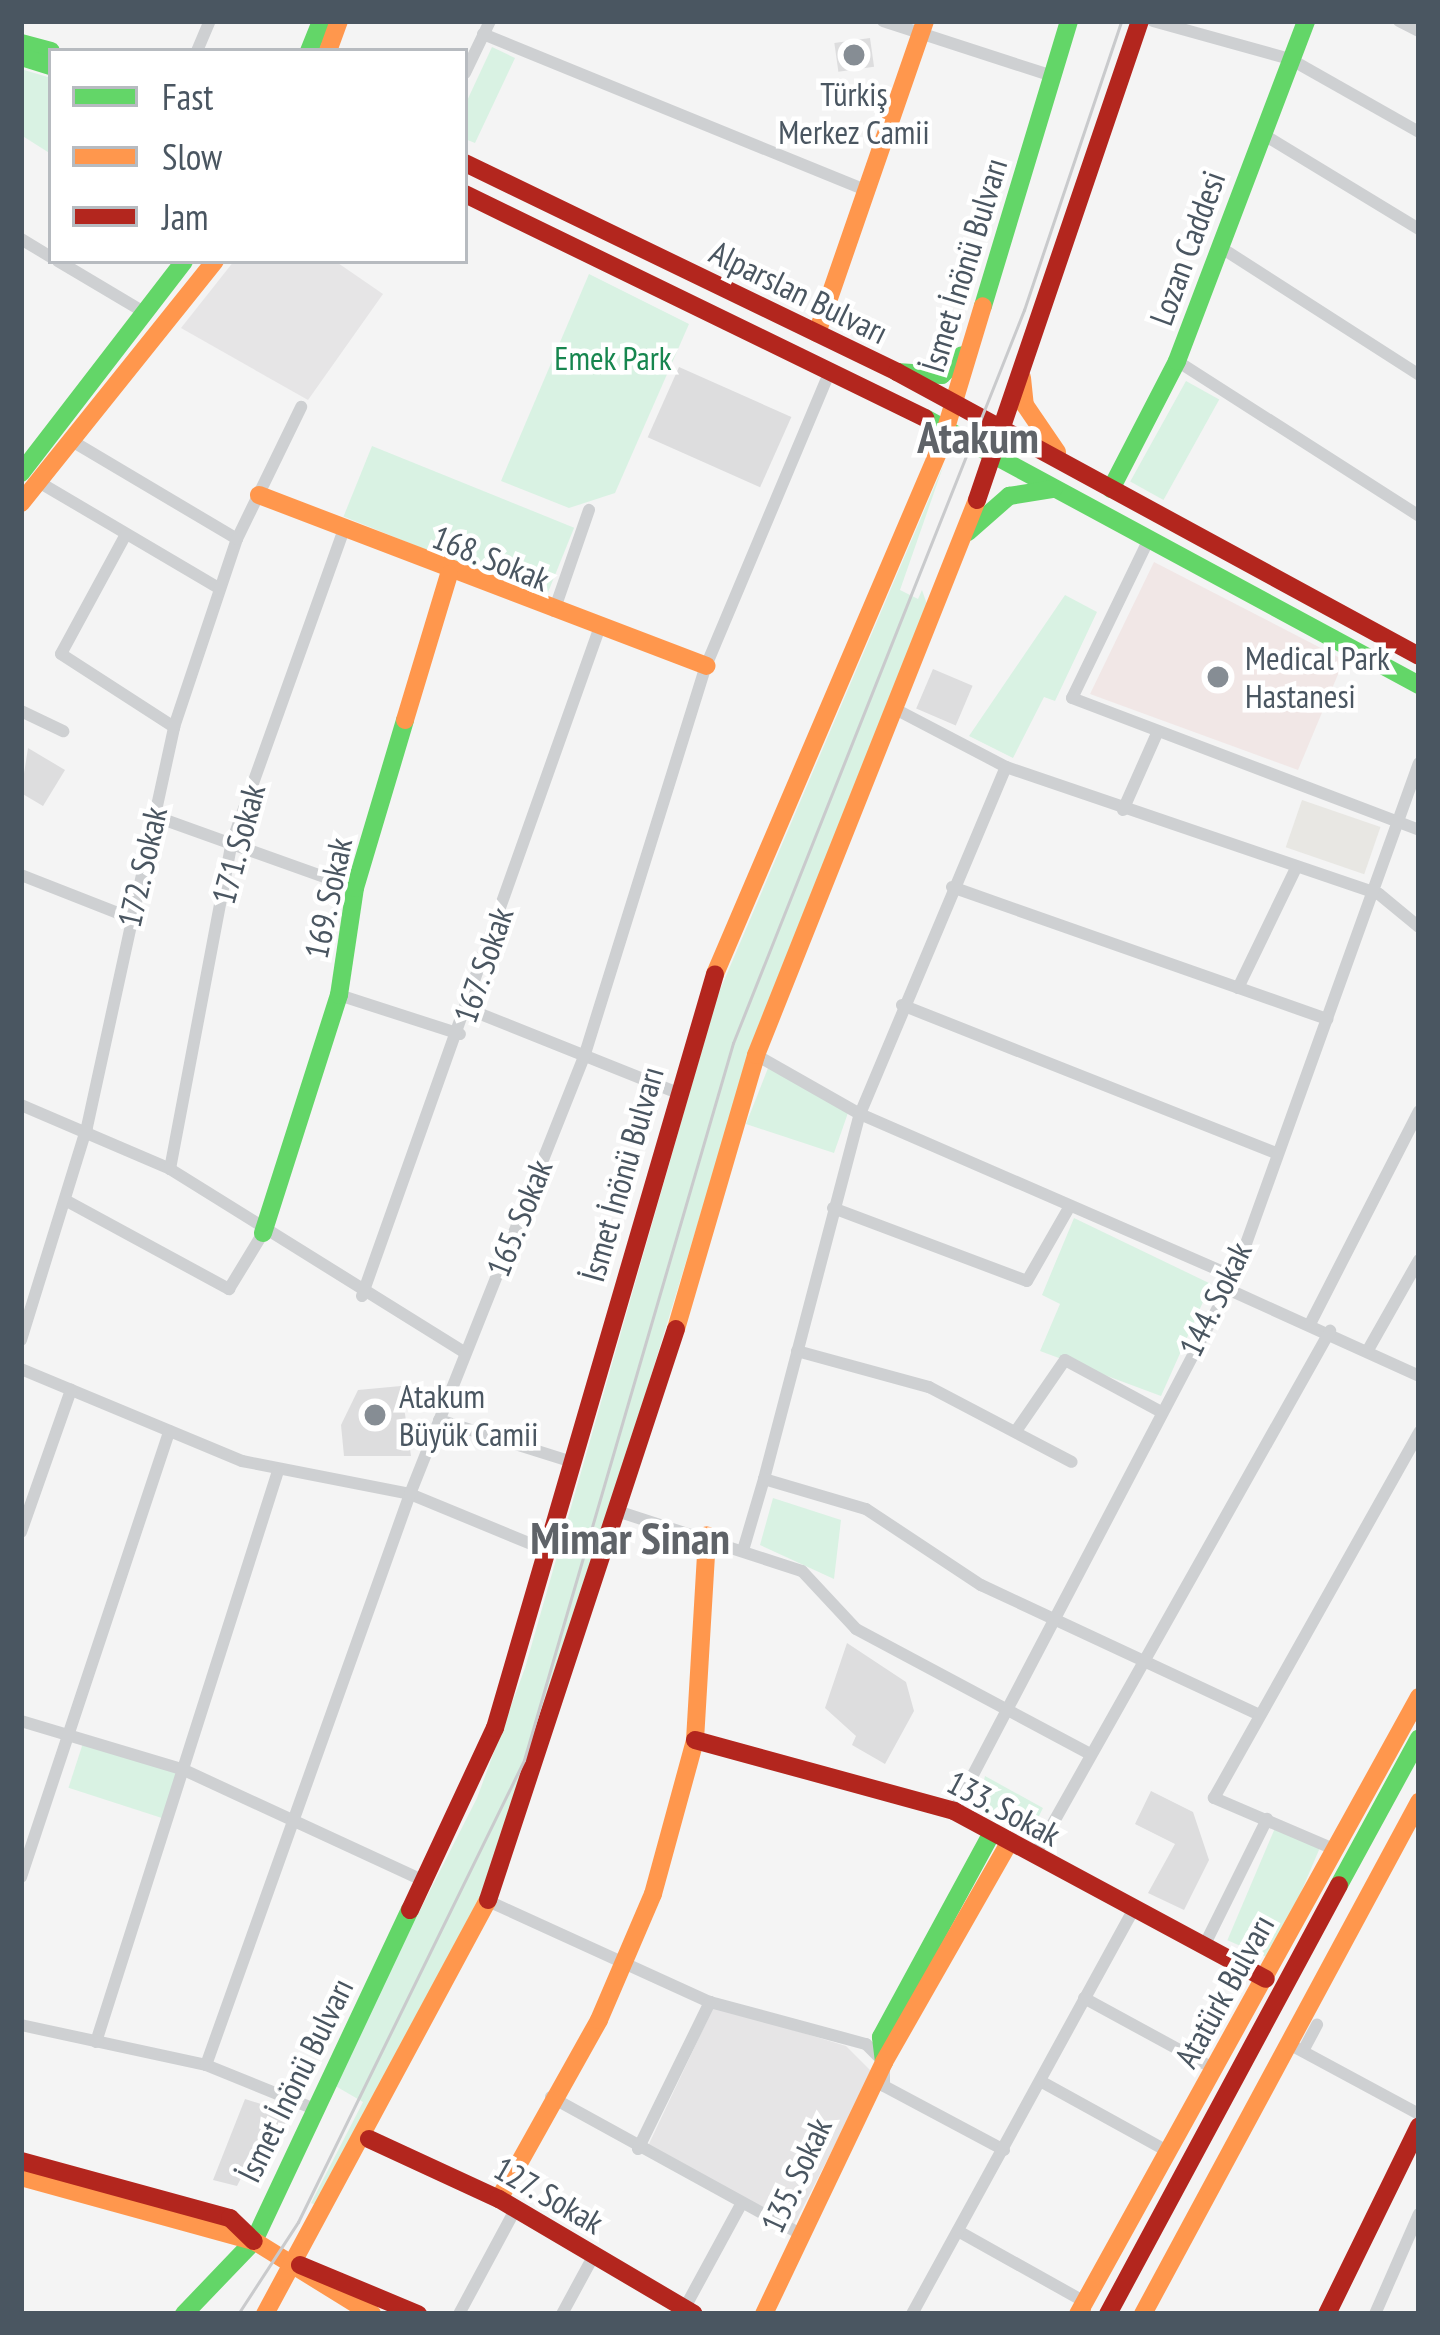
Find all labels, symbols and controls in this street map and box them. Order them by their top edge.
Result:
marker: Türkiş Merkez Camii [841,42,867,68]
legend [48,48,468,264]
text: Fast [162,73,213,120]
place label: Türkiş Merkez Camii [778,74,930,152]
text: Slow [162,133,222,180]
street label: İsmet İnönü Bulvarı [913,153,1015,377]
street label: Lozan Caddesi [1141,166,1233,330]
text: Jam [162,193,209,240]
street label: Alparslan Bulvarı [704,232,894,352]
park label: Emek Park [554,338,672,378]
district label: Atakum [917,410,1039,464]
street label: 168. Sokak [426,516,556,600]
place label: Medical Park Hastanesi [1245,638,1390,716]
marker: Medical Park Hastanesi [1202,661,1234,693]
street label: 171. Sokak [203,779,273,909]
street label: 172. Sokak [109,802,175,932]
street label: 169. Sokak [296,833,360,963]
street label: 167. Sokak [444,901,522,1029]
street label: İsmet İnönü Bulvarı [572,1062,672,1286]
street label: 165. Sokak [477,1153,561,1283]
street label: 144. Sokak [1170,1234,1260,1364]
place label: Atakum Büyük Camii [399,1376,539,1454]
marker: Atakum Büyük Camii [362,1402,388,1428]
district label: Mimar Sinan [530,1511,730,1565]
street label: 133. Sokak [940,1761,1068,1855]
street label: Atatürk Bulvarı [1166,1907,1282,2075]
street label: İsmet İnönü Bulvarı [229,1972,361,2188]
street label: 135. Sokak [752,2110,840,2240]
street label: 127. Sokak [486,2147,612,2243]

